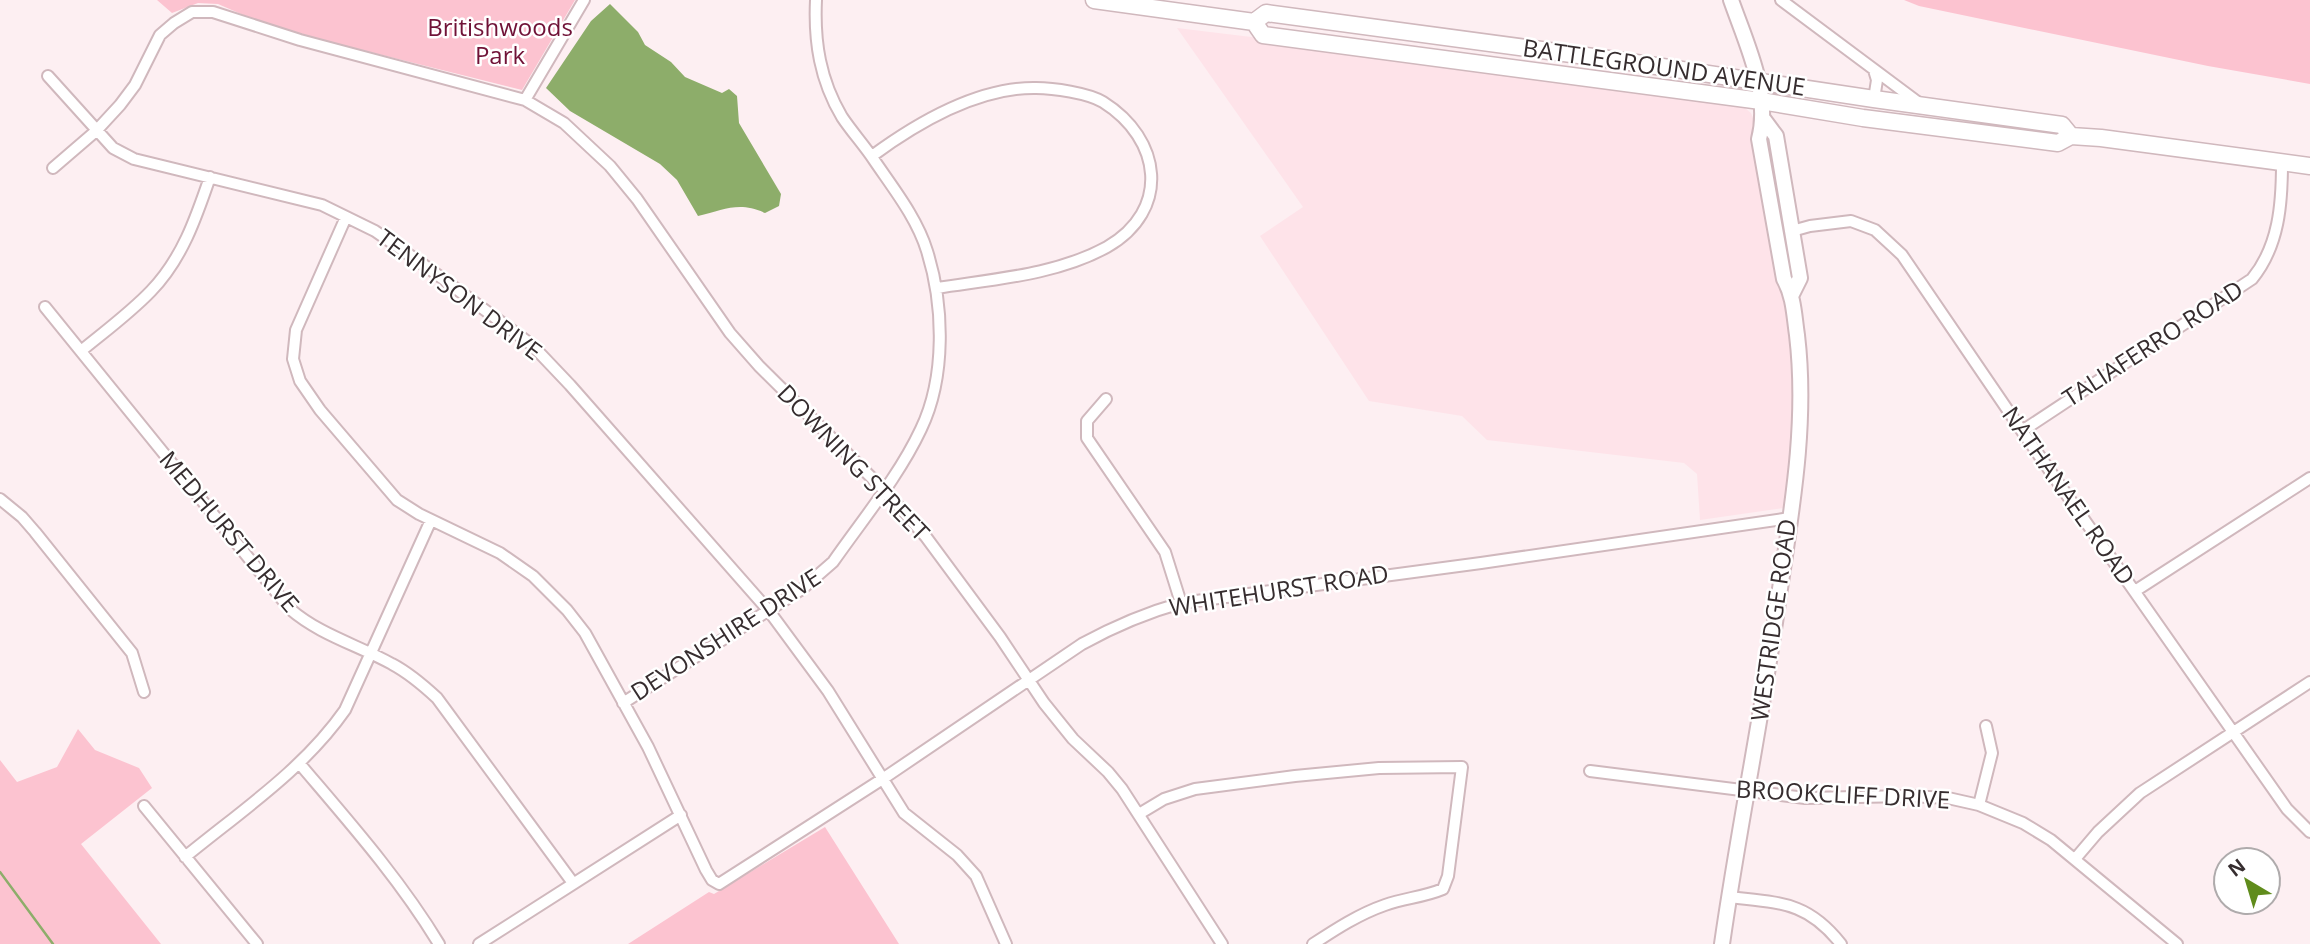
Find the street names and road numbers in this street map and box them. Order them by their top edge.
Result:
street label: BATTLEGROUND AVENUE [1521,30,1808,103]
street label: TENNYSON DRIVE [371,221,549,367]
street label: TALIAFERRO ROAD [2056,272,2249,414]
street label: DOWNING STREET [771,376,937,547]
street label: NATHANAEL ROAD [1995,399,2143,591]
street label: MEDHURST DRIVE [153,443,308,619]
street label: WESTRIDGE ROAD [1742,517,1803,723]
street label: WHITEHURST ROAD [1167,556,1391,623]
street label: DEVONSHIRE DRIVE [624,560,827,708]
street label: BROOKCLIFF DRIVE [1735,771,1951,816]

